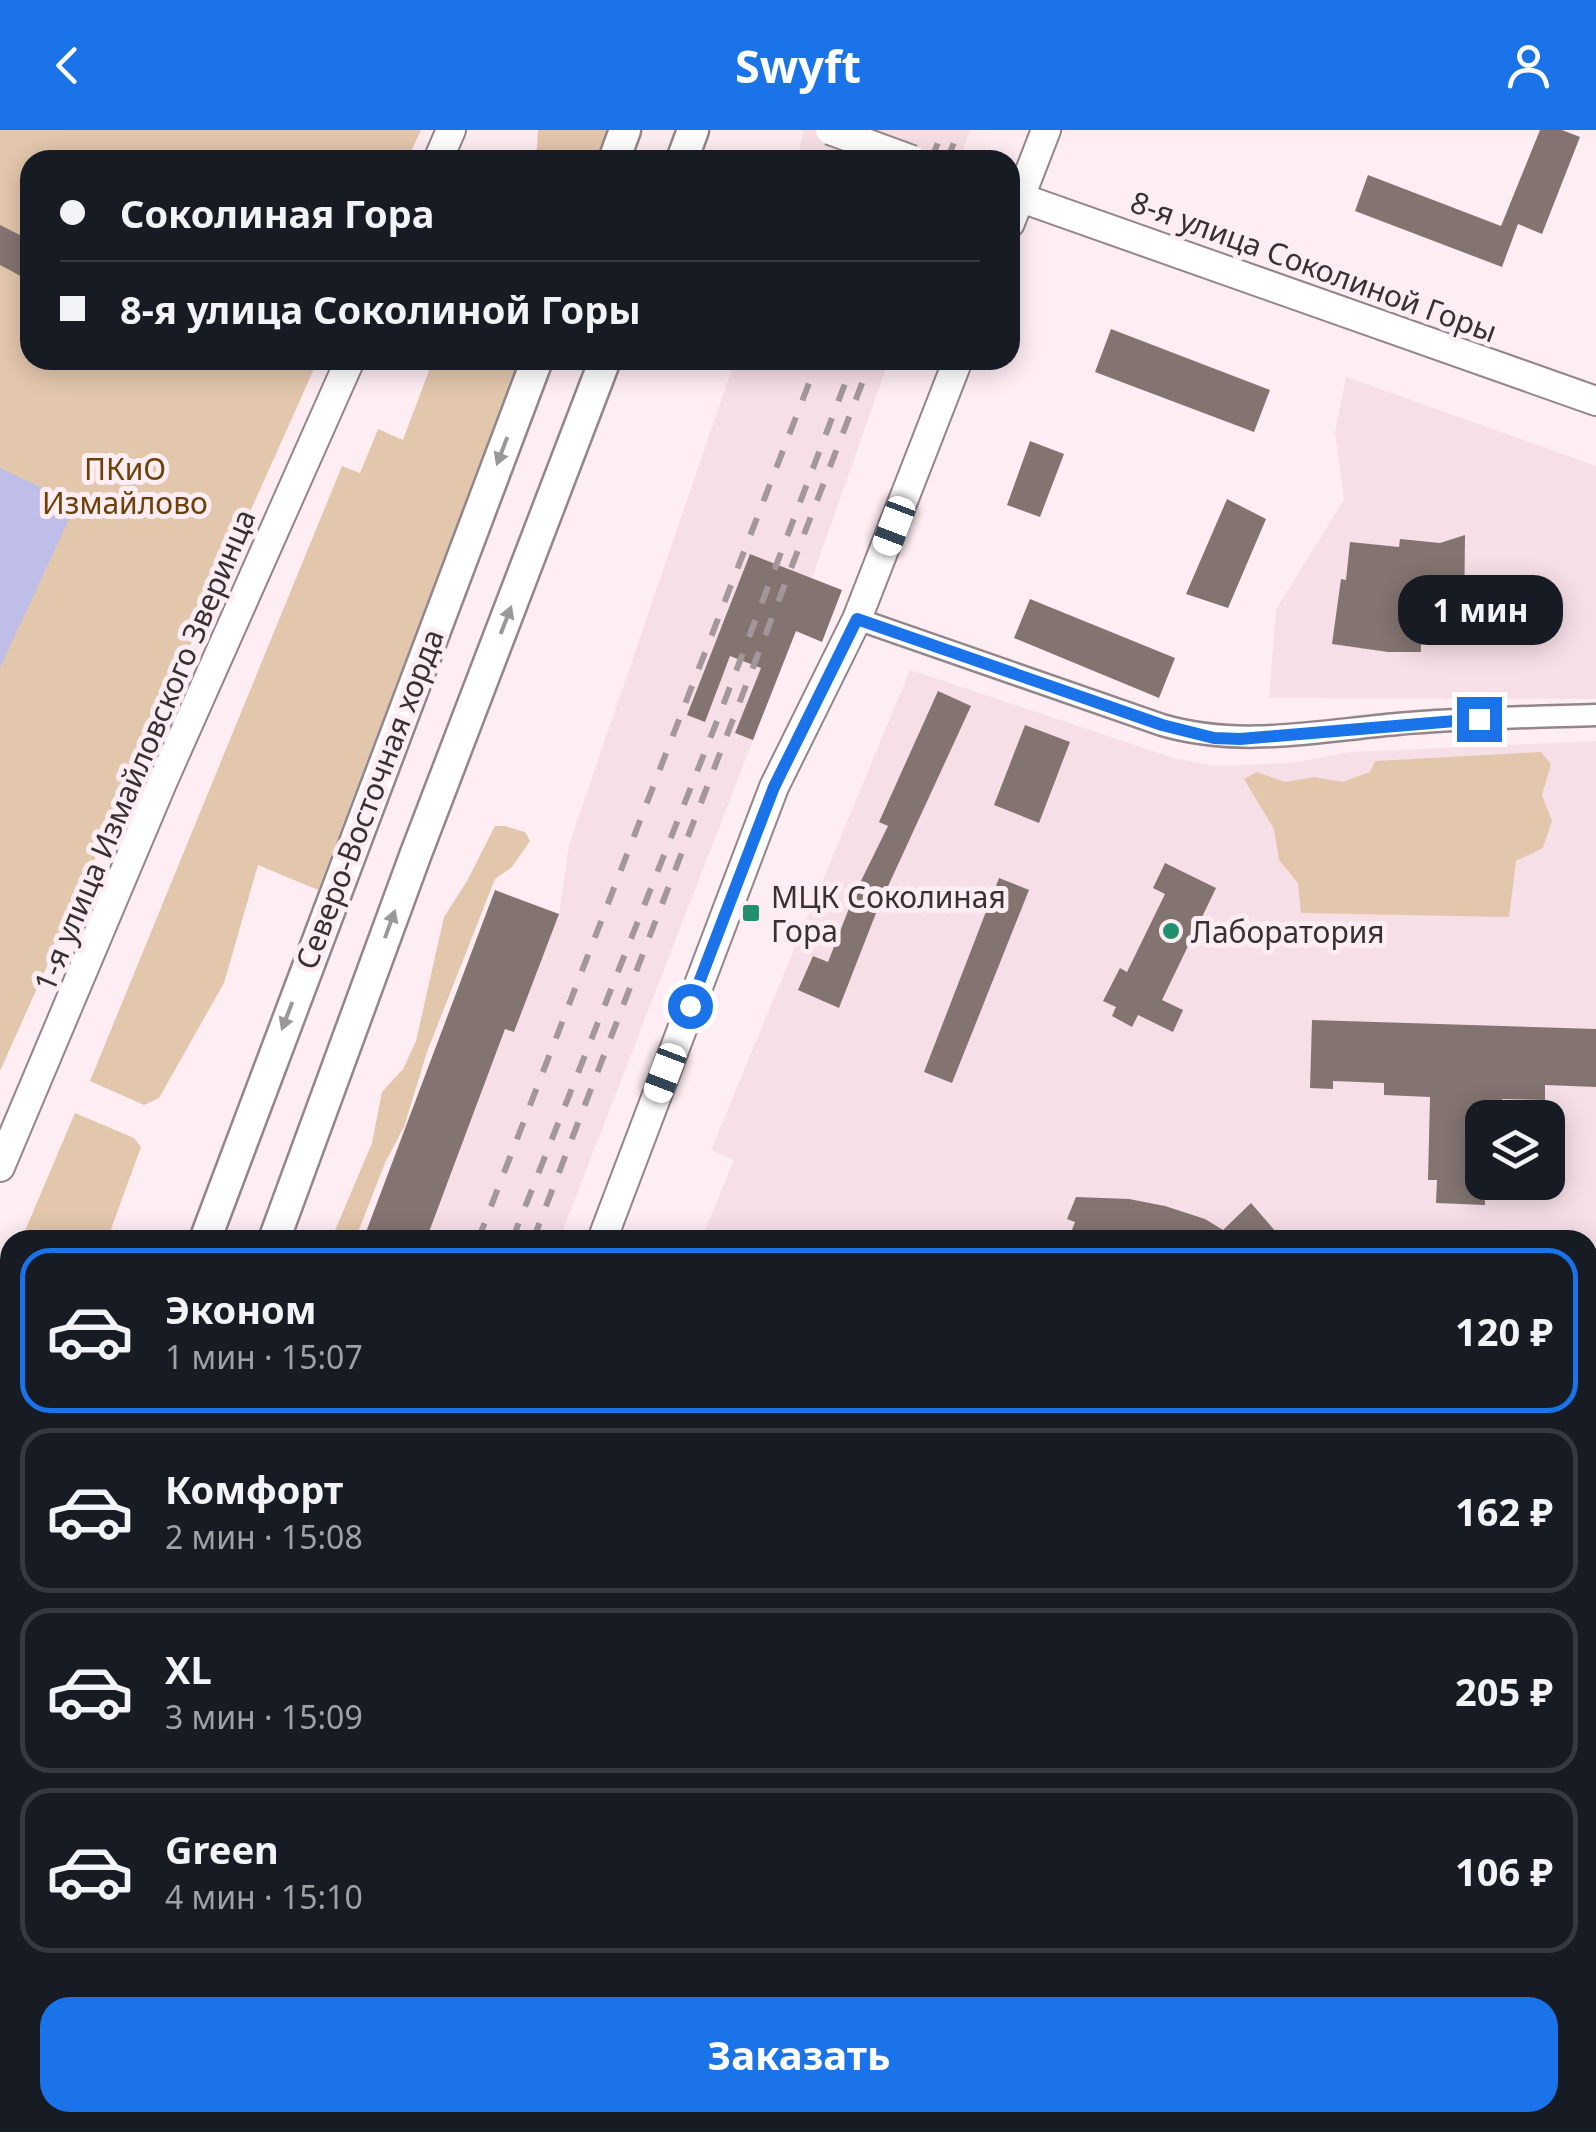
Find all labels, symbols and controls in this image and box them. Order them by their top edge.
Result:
text: Swyft [735,35,861,96]
icon: back [40,38,95,93]
icon: person [1501,38,1556,93]
street label: 8-я улица Соколиной Горы [1125,181,1503,351]
text: Соколиная Гора [120,187,434,239]
text: 8-я улица Соколиной Горы [120,283,641,335]
one-way arrow [494,436,510,466]
park label: ПКиО Измайлово [42,448,208,523]
car [869,493,919,559]
street label: 1-я улица Измайловского Зверинца [23,503,265,997]
callout: 1 мин [1396,574,1562,644]
text: 1 мин [1433,588,1528,631]
one-way arrow [498,605,514,635]
street label: Северо-Восточная хорда [285,623,453,975]
route end [1457,697,1502,742]
place label: МЦК Соколиная Гора [771,876,1006,951]
marker: МЦК Соколиная Гора [740,902,762,924]
one-way arrow [383,909,398,939]
place label: Лаборатория [1191,911,1385,952]
marker: Лаборатория [1160,920,1182,942]
route start [668,984,713,1029]
one-way arrow [279,1002,294,1032]
car [640,1040,690,1106]
map controls [1465,1100,1565,1200]
button: layers [1465,1100,1565,1200]
text: Эконом [165,1283,317,1335]
icon: car [45,1286,135,1376]
text: 120 ₽ [1455,1305,1553,1357]
text: 1 мин · 15:07 [165,1335,363,1378]
text: Комфорт [165,1463,343,1515]
icon: car [45,1466,135,1556]
text: 162 ₽ [1455,1485,1553,1537]
text: 2 мин · 15:08 [165,1515,363,1558]
text: XL [165,1643,212,1695]
icon: car [45,1646,135,1736]
text: 205 ₽ [1455,1665,1553,1717]
text: 3 мин · 15:09 [165,1695,363,1738]
text: Green [165,1823,279,1875]
icon: car [45,1826,135,1916]
text: 106 ₽ [1455,1845,1553,1897]
text: 4 мин · 15:10 [165,1875,363,1918]
button: Заказать [40,1997,1558,2112]

